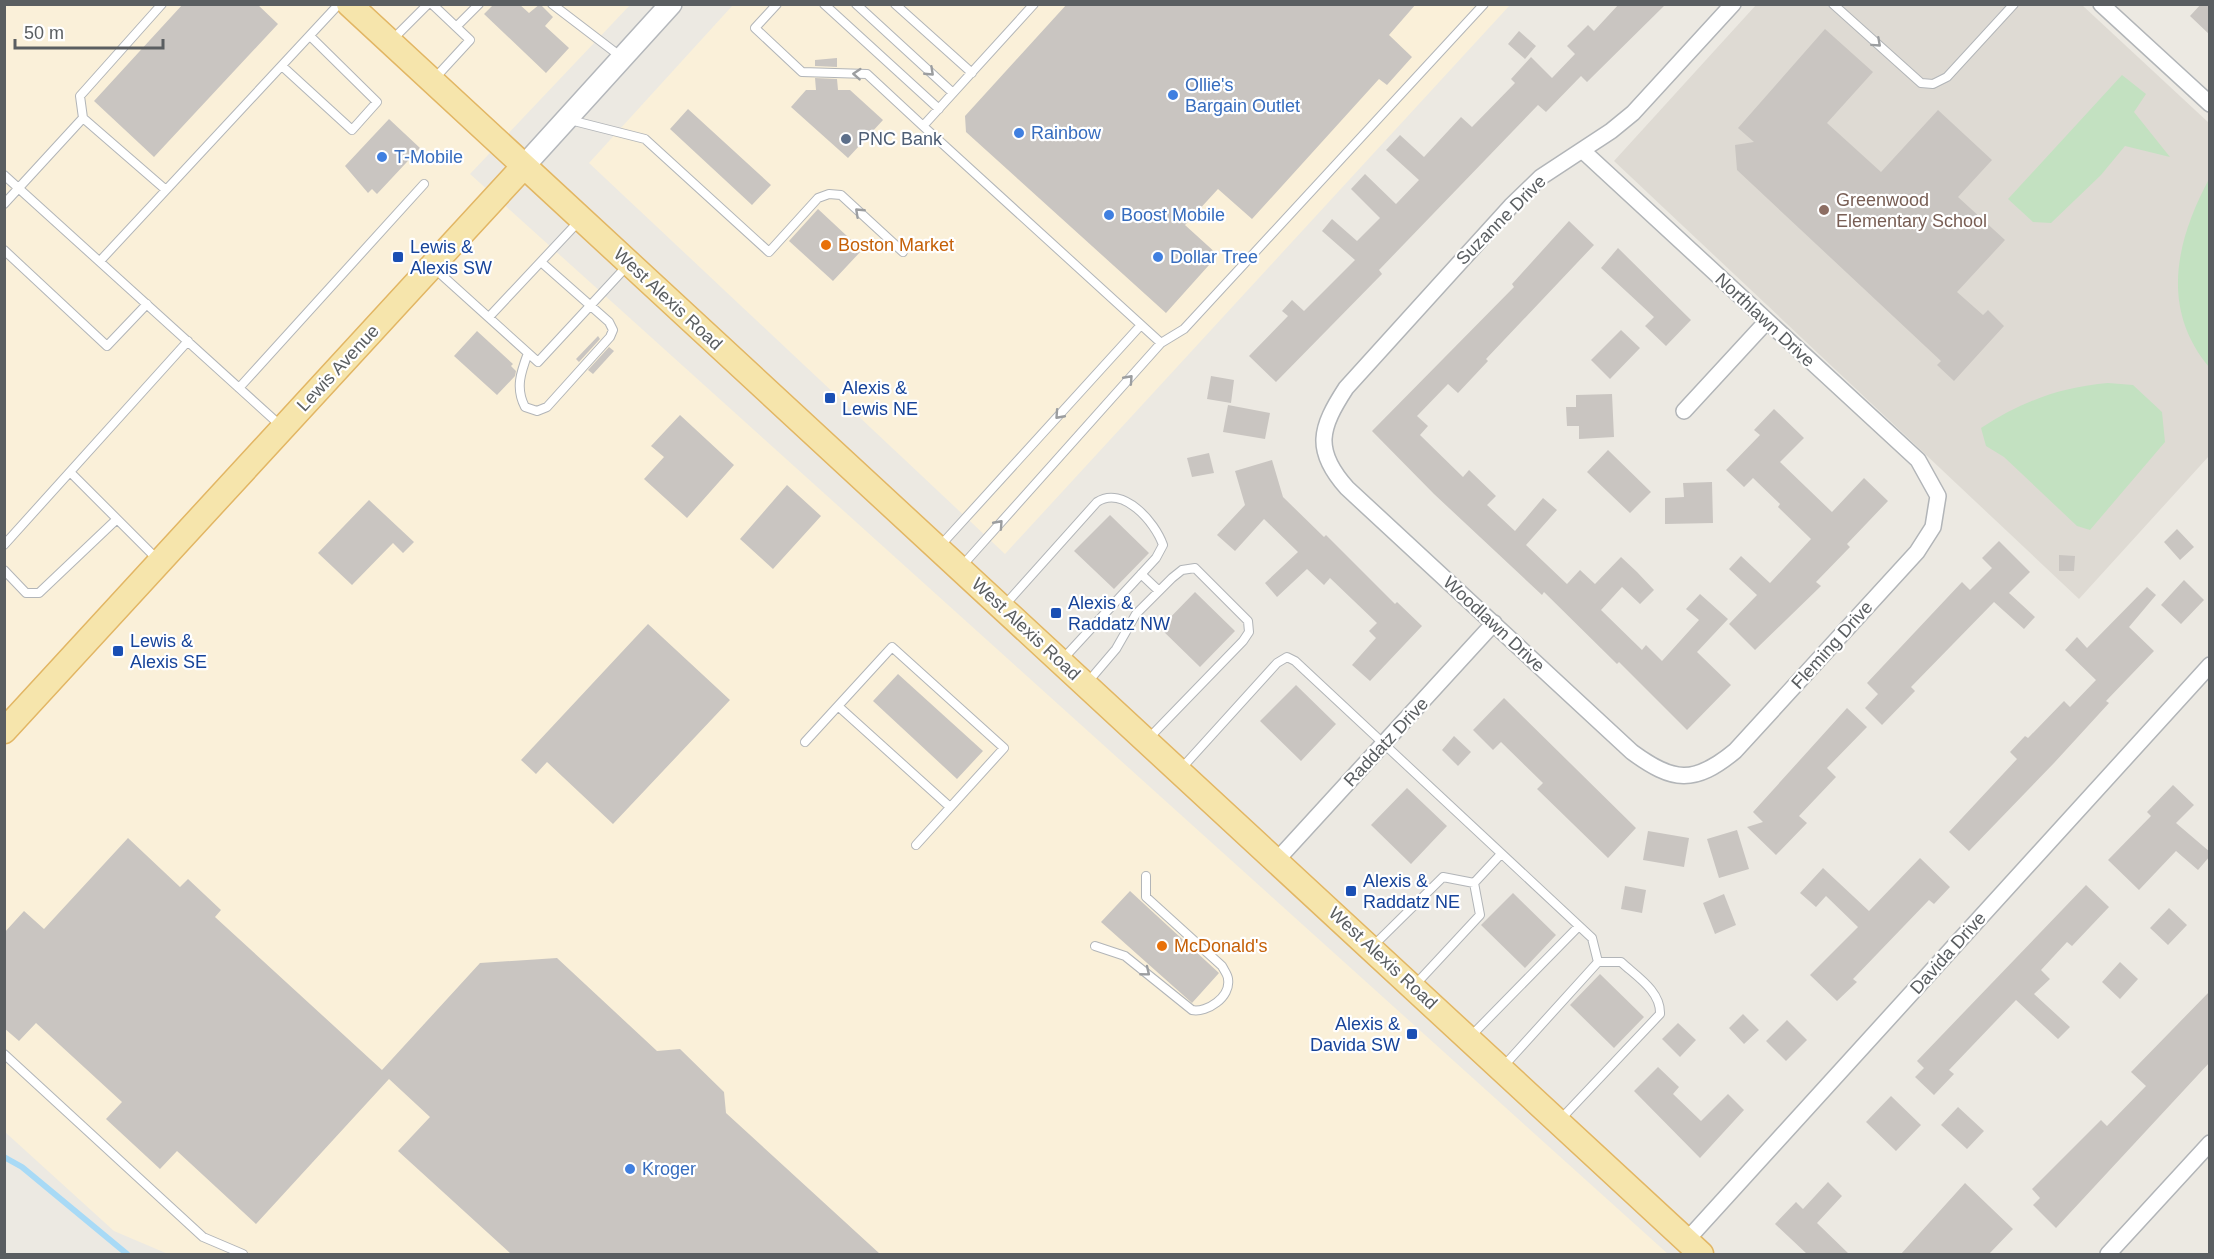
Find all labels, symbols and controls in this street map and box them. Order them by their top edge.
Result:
scale bar [15,12,164,50]
text: 50 m [24,23,64,43]
one-way arrow [1870,36,1881,47]
one-way arrow [923,65,934,76]
one-way arrow [852,68,861,81]
place label: Ollie's Bargain Outlet [1185,75,1300,116]
marker: Ollie's Bargain Outlet [1166,88,1180,102]
place label: Rainbow [1031,123,1102,143]
marker: Rainbow [1012,126,1026,140]
place label: PNC Bank [858,129,943,149]
marker: PNC Bank [839,132,853,146]
place label: T-Mobile [394,147,463,167]
marker: T-Mobile [375,150,389,164]
street label: Suzanne Drive [1452,171,1550,269]
place label: Greenwood Elementary School [1836,190,1987,231]
marker: Greenwood Elementary School [1817,203,1831,217]
place label: Boost Mobile [1121,205,1225,225]
one-way arrow [856,208,866,219]
marker: Boost Mobile [1102,208,1116,222]
place label: Boston Market [838,235,954,255]
place label: Lewis & Alexis SW [410,237,492,278]
marker: Boston Market [819,238,833,252]
street label: West Alexis Road [610,244,726,354]
place label: Dollar Tree [1170,247,1258,267]
marker: Lewis & Alexis SW [391,250,405,264]
marker: Dollar Tree [1151,250,1165,264]
street label: Northlawn Drive [1711,269,1819,371]
street label: Lewis Avenue [293,321,383,415]
one-way arrow [1122,375,1133,386]
place label: Alexis & Lewis NE [842,378,918,419]
marker: Alexis & Lewis NE [823,391,837,405]
one-way arrow [1055,408,1066,418]
one-way arrow [992,521,1003,531]
street label: Woodlawn Drive [1439,572,1549,676]
street label: West Alexis Road [968,574,1084,684]
place label: Alexis & Raddatz NW [1068,593,1170,634]
street label: Fleming Drive [1787,597,1877,693]
marker: Alexis & Raddatz NW [1049,606,1063,620]
place label: Lewis & Alexis SE [130,631,207,672]
marker: Lewis & Alexis SE [111,644,125,658]
street label: Raddatz Drive [1340,693,1432,791]
place label: Alexis & Raddatz NE [1363,871,1460,912]
marker: Alexis & Raddatz NE [1344,884,1358,898]
street label: West Alexis Road [1325,903,1441,1013]
street label: Davida Drive [1906,908,1990,998]
place label: McDonald's [1174,936,1267,956]
marker: McDonald's [1155,939,1169,953]
one-way arrow [1139,965,1150,976]
place label: Alexis & Davida SW [1310,1014,1400,1055]
marker: Alexis & Davida SW [1405,1027,1419,1041]
place label: Kroger [642,1159,696,1179]
marker: Kroger [623,1162,637,1176]

